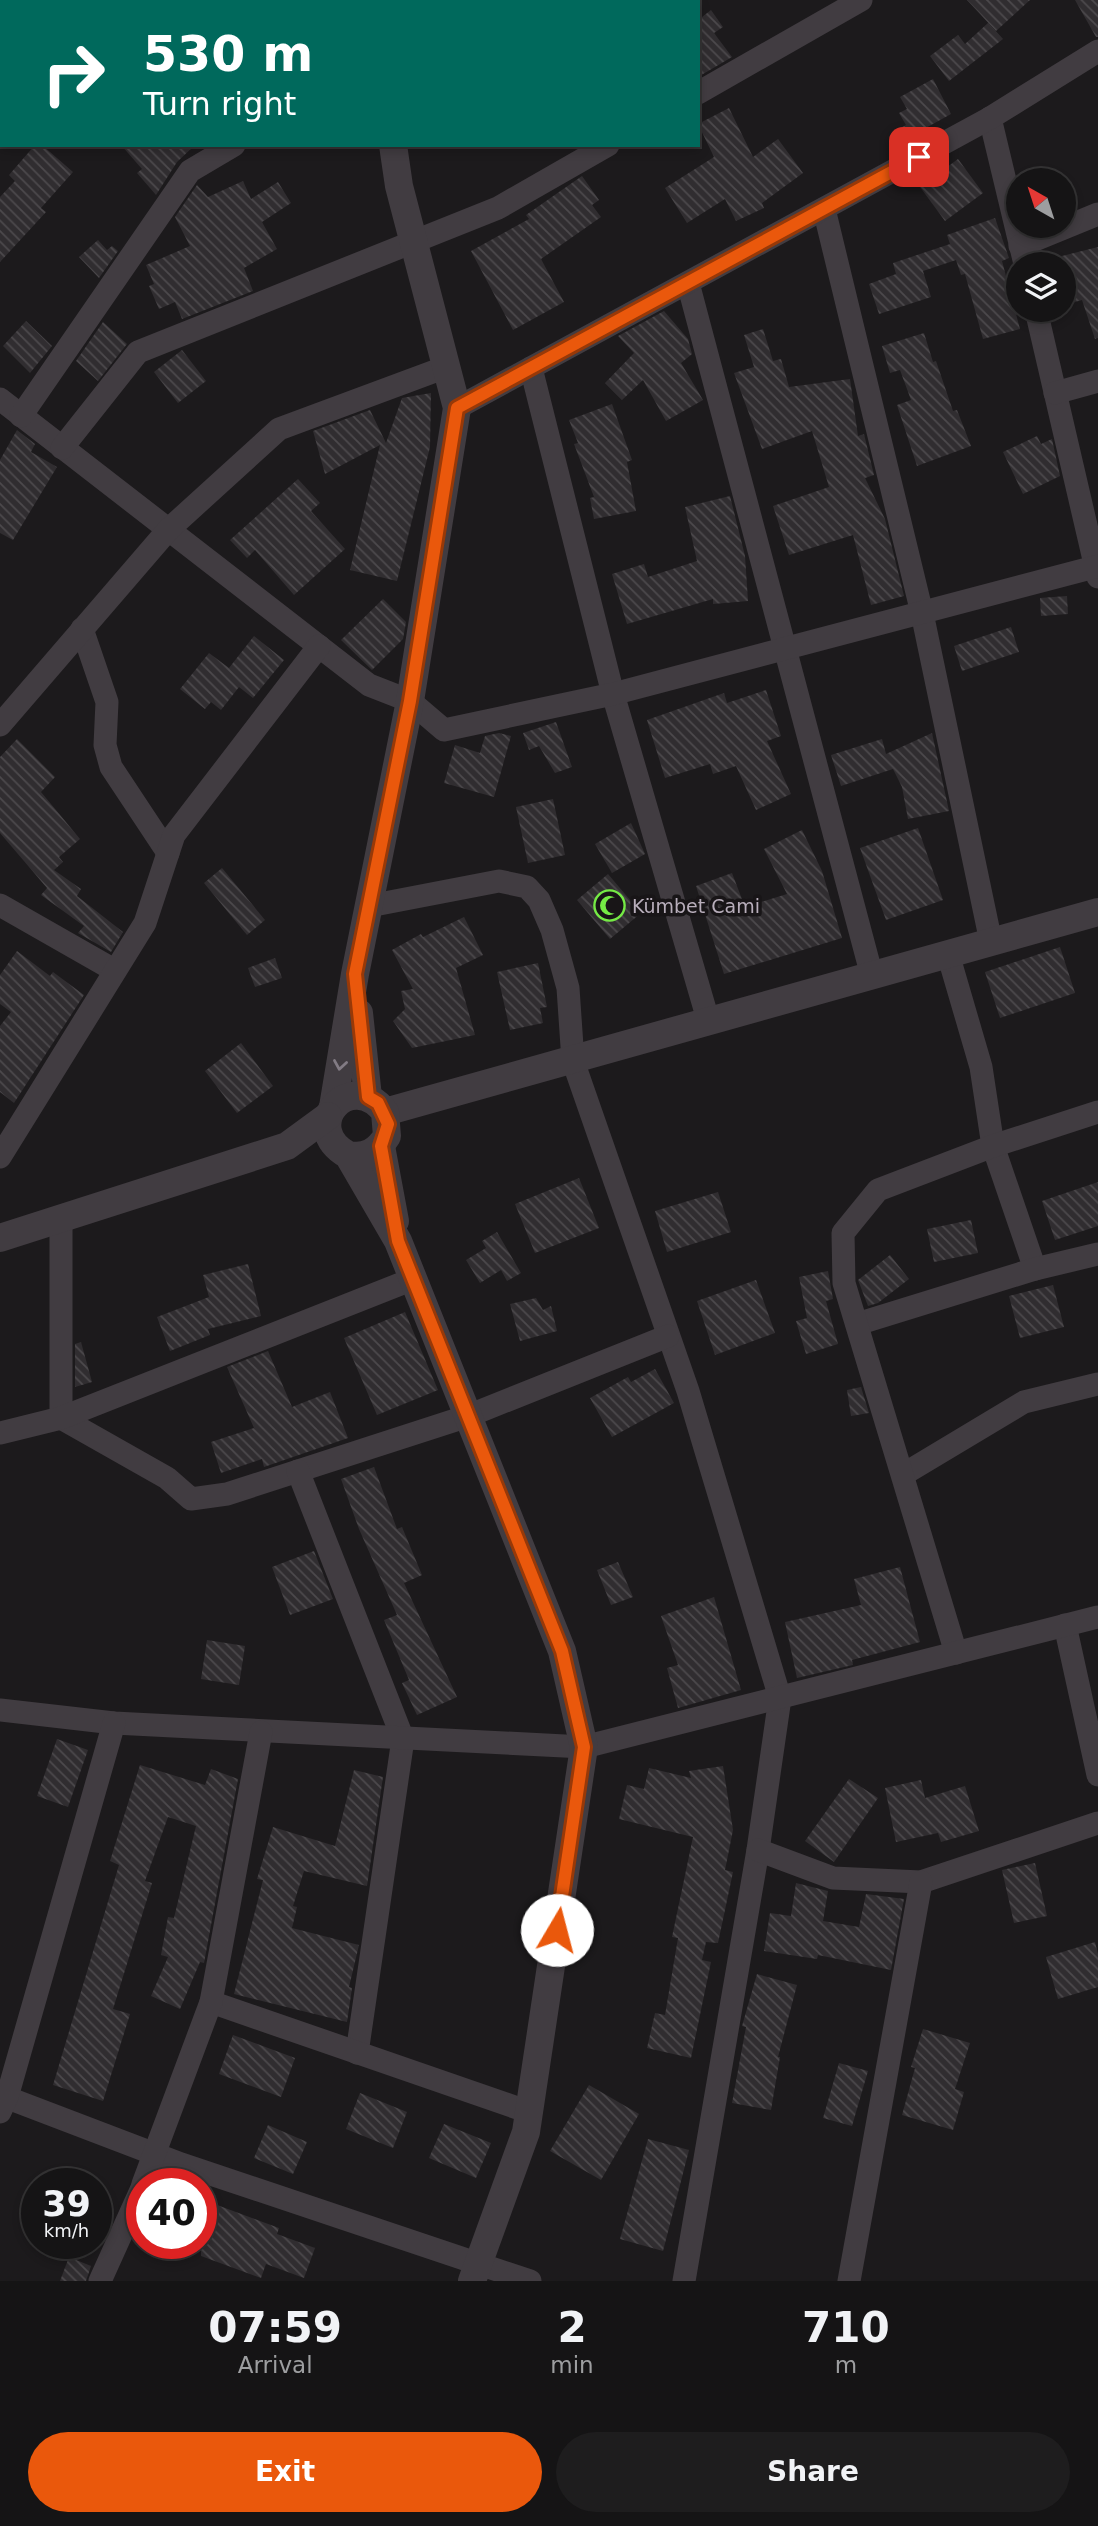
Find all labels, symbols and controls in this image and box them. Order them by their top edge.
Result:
text: 530 m [143,26,313,83]
icon: right [28,28,119,119]
text: Turn right [143,85,296,123]
pin [889,127,949,187]
icon: arrive [900,138,938,176]
north arrow [1006,168,1076,238]
map controls [1006,168,1076,322]
button: layers [1006,252,1076,322]
mosque icon: Kümbet Cami [592,889,626,923]
place label: Kümbet Cami [632,895,760,917]
one-way arrow [333,1059,348,1071]
position arrow [520,1893,594,1967]
speed limit sign: 40 [126,2168,217,2259]
text: 39 [42,2184,91,2224]
text: km/h [44,2220,89,2241]
text: 07:59 [208,2303,342,2352]
text: 2 [557,2303,587,2352]
text: 710 [802,2303,890,2352]
text: Arrival [238,2352,313,2378]
text: min [550,2352,594,2378]
text: m [835,2352,857,2378]
button: Exit [28,2432,542,2512]
button: Share [556,2432,1070,2512]

